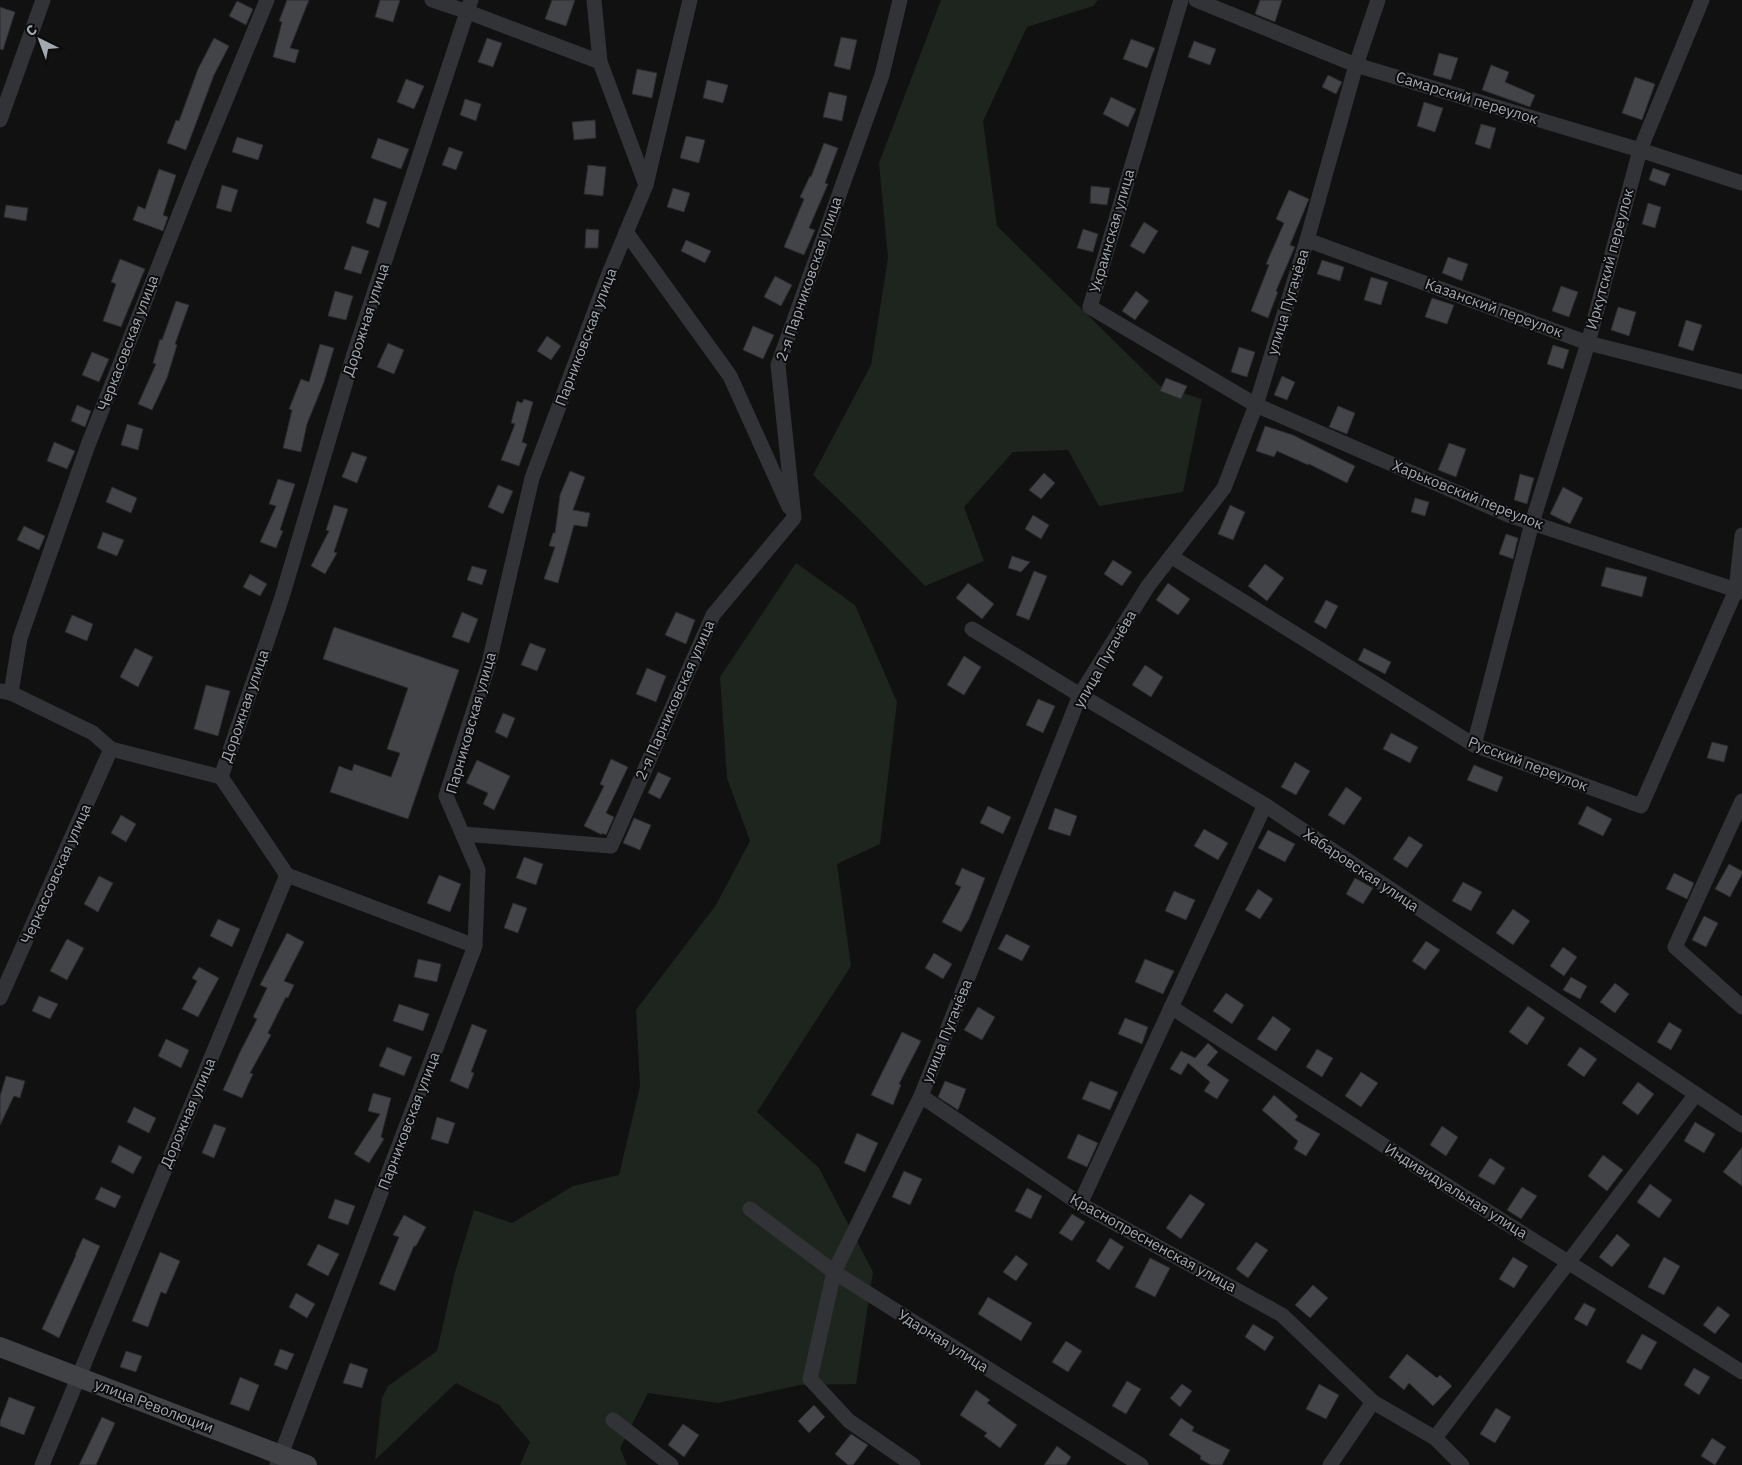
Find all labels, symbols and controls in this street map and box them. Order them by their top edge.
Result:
north arrow [15,15,65,65]
text: С [22,21,41,40]
street label: Самарский переулок [1394,67,1540,128]
street label: Украинская улица [1085,167,1138,295]
street label: Иркутский переулок [1582,186,1637,331]
street label: 2-я Парниковская улица [771,194,846,364]
street label: улица Пугачёва [1262,247,1313,357]
street label: Дорожная улица [338,261,393,379]
street label: Парниковская улица [550,265,621,409]
street label: Черкасовская улица [93,272,162,413]
street label: Казанский переулок [1423,274,1566,341]
street label: Харьковский переулок [1390,456,1547,534]
street label: улица Пугачёва [1069,606,1140,711]
street label: 2-я Парниковская улица [631,617,718,783]
street label: Дорожная улица [216,647,273,765]
street label: Парниковская улица [441,650,500,796]
street label: Русский переулок [1465,732,1591,795]
street label: Черкассовская улица [16,801,95,947]
street label: Хабаровская улица [1300,824,1423,915]
street label: улица Пугачёва [917,976,976,1085]
street label: Парниковская улица [373,1049,444,1193]
street label: Дорожная улица [156,1055,219,1171]
street label: Индивидуальная улица [1381,1139,1531,1242]
street label: Краснопресненская улица [1067,1189,1240,1296]
street label: Ударная улица [894,1305,992,1376]
street label: улица Революции [92,1374,216,1437]

